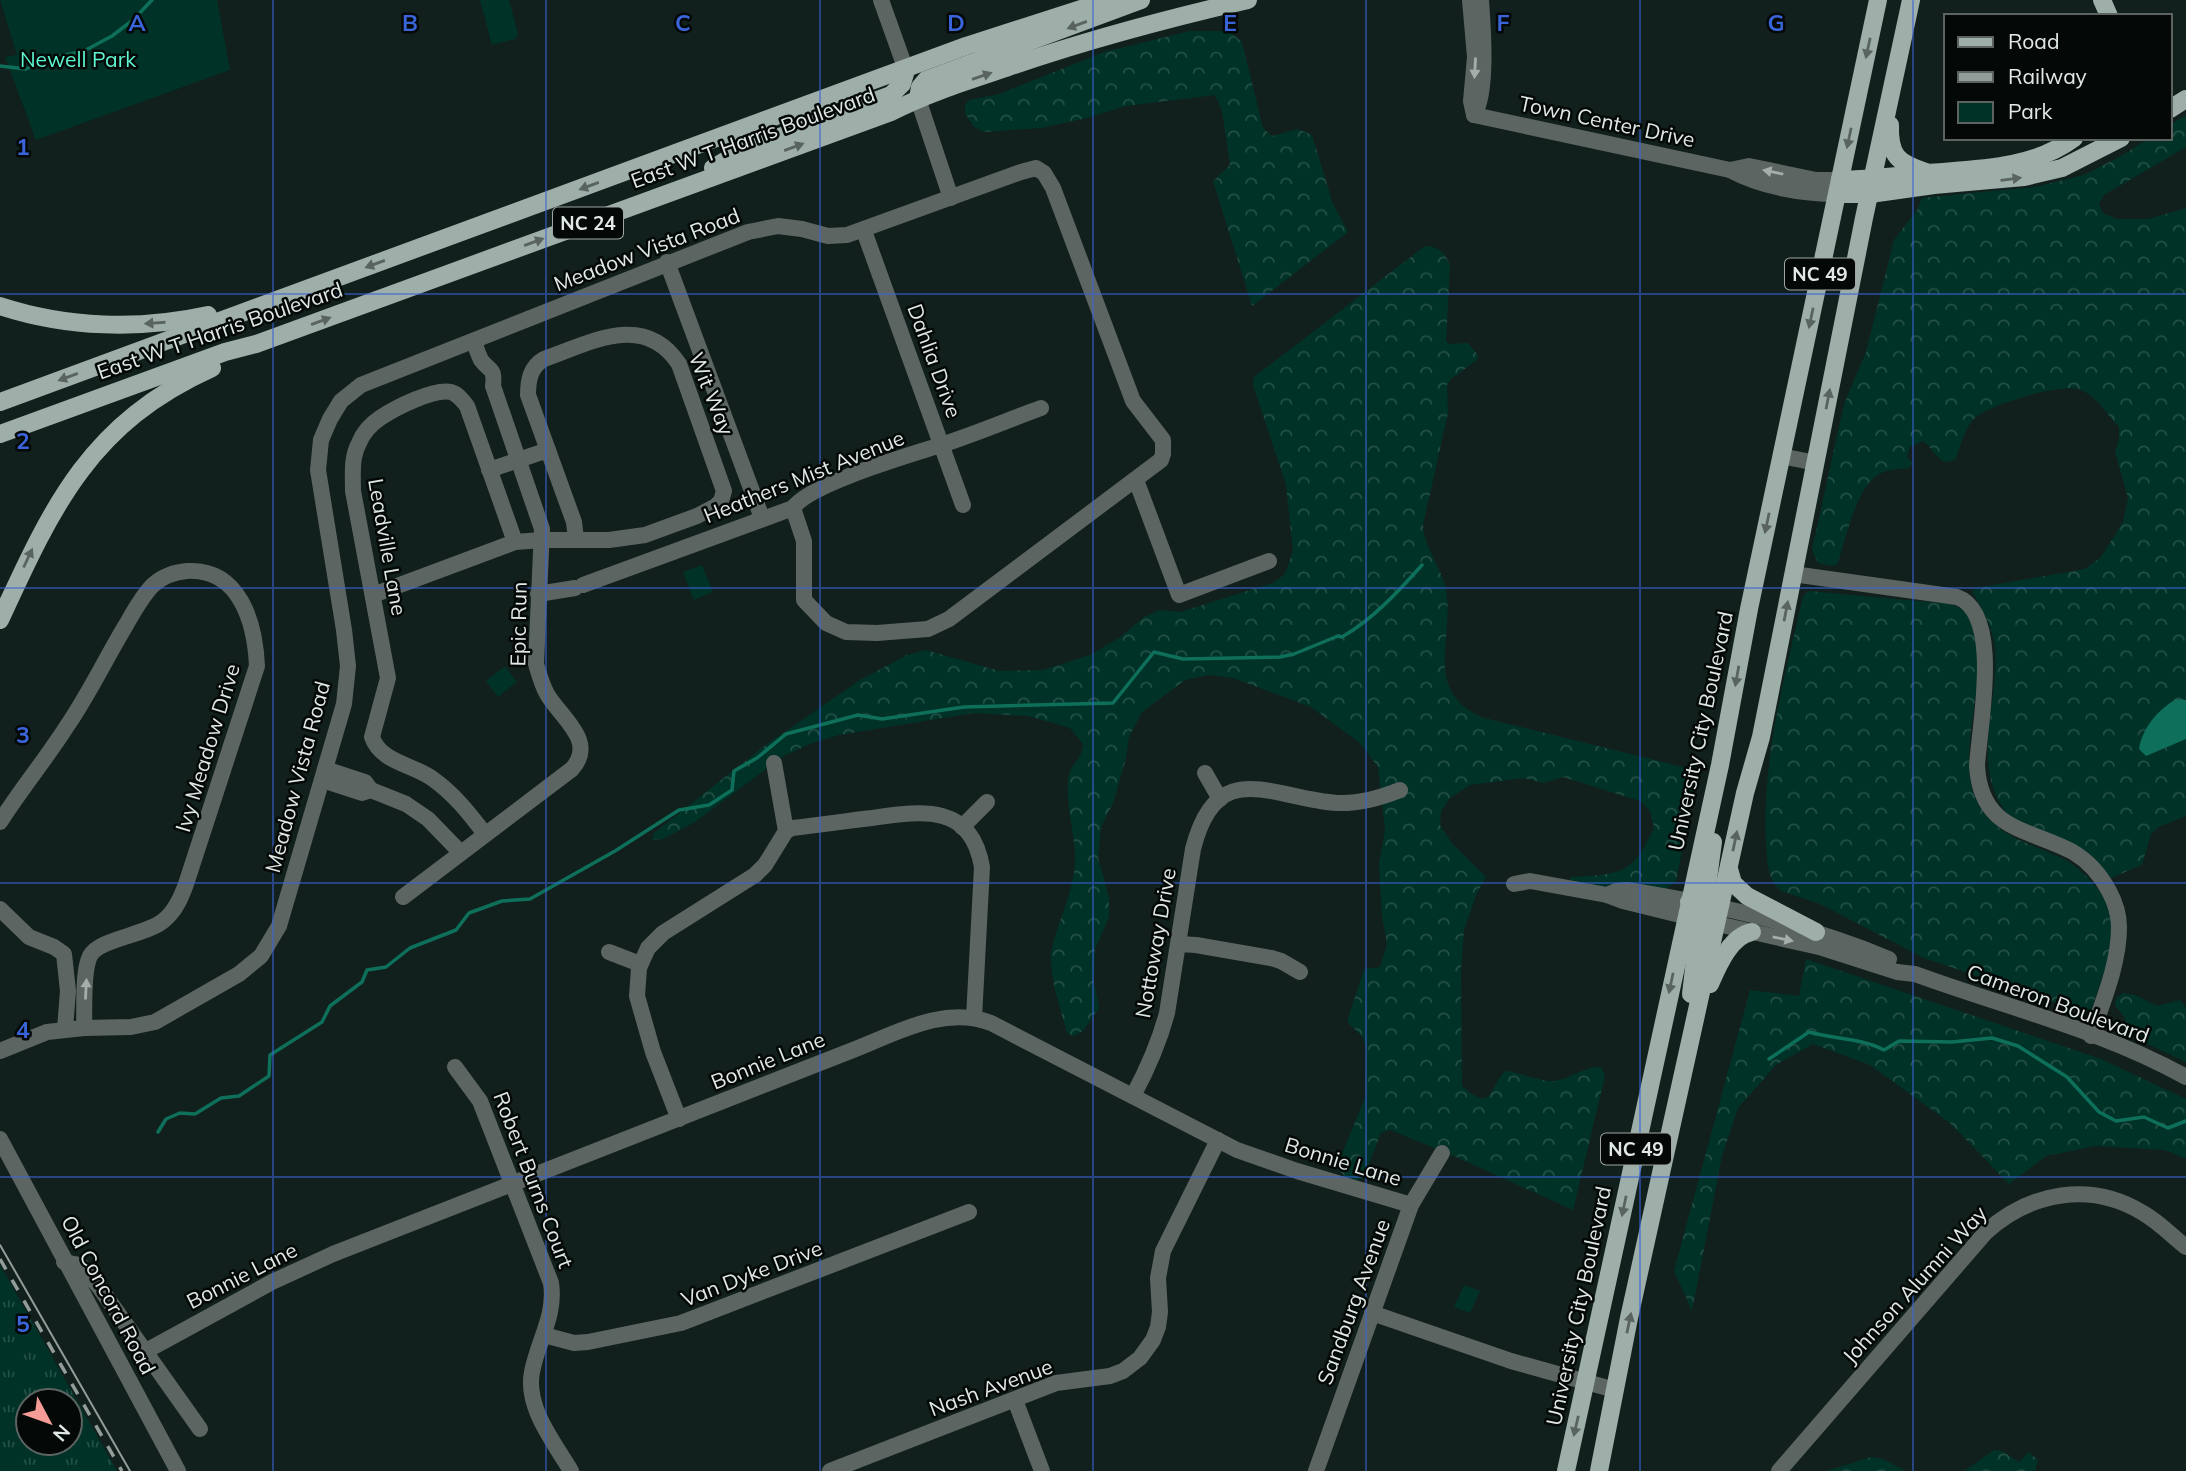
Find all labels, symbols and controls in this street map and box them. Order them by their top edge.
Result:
text: A [128,8,146,37]
text: B [402,8,418,37]
text: C [675,8,691,37]
text: D [947,8,965,37]
text: E [1223,8,1237,37]
text: F [1496,8,1510,37]
text: G [1767,8,1785,37]
legend [1944,14,2172,140]
one-way arrow [1067,20,1088,31]
text: Road [2008,28,2059,54]
one-way arrow [1863,37,1874,59]
park label: Newell Park [20,46,136,72]
one-way arrow [1469,57,1480,79]
text: Railway [2008,63,2087,89]
one-way arrow [972,70,993,81]
street label: East W T Harris Boulevard [627,81,878,193]
street label: Town Center Drive [1517,90,1697,152]
text: Park [2008,98,2052,124]
one-way arrow [1844,127,1855,149]
text: 1 [16,132,30,161]
one-way arrow [783,142,804,153]
one-way arrow [1762,166,1784,177]
one-way arrow [2000,173,2022,184]
one-way arrow [579,180,600,191]
street label: Meadow Vista Road [550,202,743,297]
road number: NC 24 [553,208,623,238]
one-way arrow [524,237,545,248]
road number: NC 49 [1785,258,1855,290]
one-way arrow [365,259,386,270]
street label: East W T Harris Boulevard [93,276,346,384]
street label: Dahlia Drive [902,300,968,421]
one-way arrow [1805,307,1816,329]
one-way arrow [310,315,331,326]
one-way arrow [143,318,165,329]
street label: Wit Way [684,348,740,439]
one-way arrow [57,371,78,382]
one-way arrow [1823,388,1834,410]
street label: Heathers Mist Avenue [700,424,908,528]
text: 2 [16,426,30,455]
street label: Leadville Lane [363,476,413,617]
one-way arrow [1762,512,1773,534]
one-way arrow [22,548,34,568]
street label: Epic Run [504,581,532,667]
one-way arrow [1780,600,1791,622]
street label: University City Boulevard [1662,609,1738,853]
street label: Ivy Meadow Drive [169,661,245,835]
one-way arrow [1732,665,1743,687]
street label: Meadow Vista Road [259,678,335,875]
text: 3 [16,720,30,749]
one-way arrow [1729,830,1740,852]
street label: Nottoway Drive [1129,866,1181,1020]
one-way arrow [1772,934,1794,945]
street label: Cameron Boulevard [1964,958,2153,1048]
one-way arrow [1665,972,1676,994]
one-way arrow [81,977,92,999]
text: 4 [16,1015,30,1044]
street label: Bonnie Lane [707,1025,828,1095]
street label: Robert Burns Court [488,1088,580,1272]
street label: Bonnie Lane [1282,1131,1405,1191]
road number: NC 49 [1601,1134,1671,1164]
street label: University City Boulevard [1540,1184,1616,1428]
one-way arrow [1618,1195,1629,1217]
street label: Johnson Alumni Way [1837,1200,1992,1369]
street label: Old Concord Road [56,1211,162,1379]
street label: Sandburg Avenue [1311,1215,1395,1388]
street label: Van Dyke Drive [677,1234,826,1312]
street label: Bonnie Lane [182,1236,301,1314]
text: 5 [16,1309,30,1338]
one-way arrow [1623,1312,1634,1334]
street label: Nash Avenue [925,1353,1056,1421]
north arrow [14,1387,84,1457]
one-way arrow [1570,1415,1581,1437]
text: N [48,1420,76,1446]

